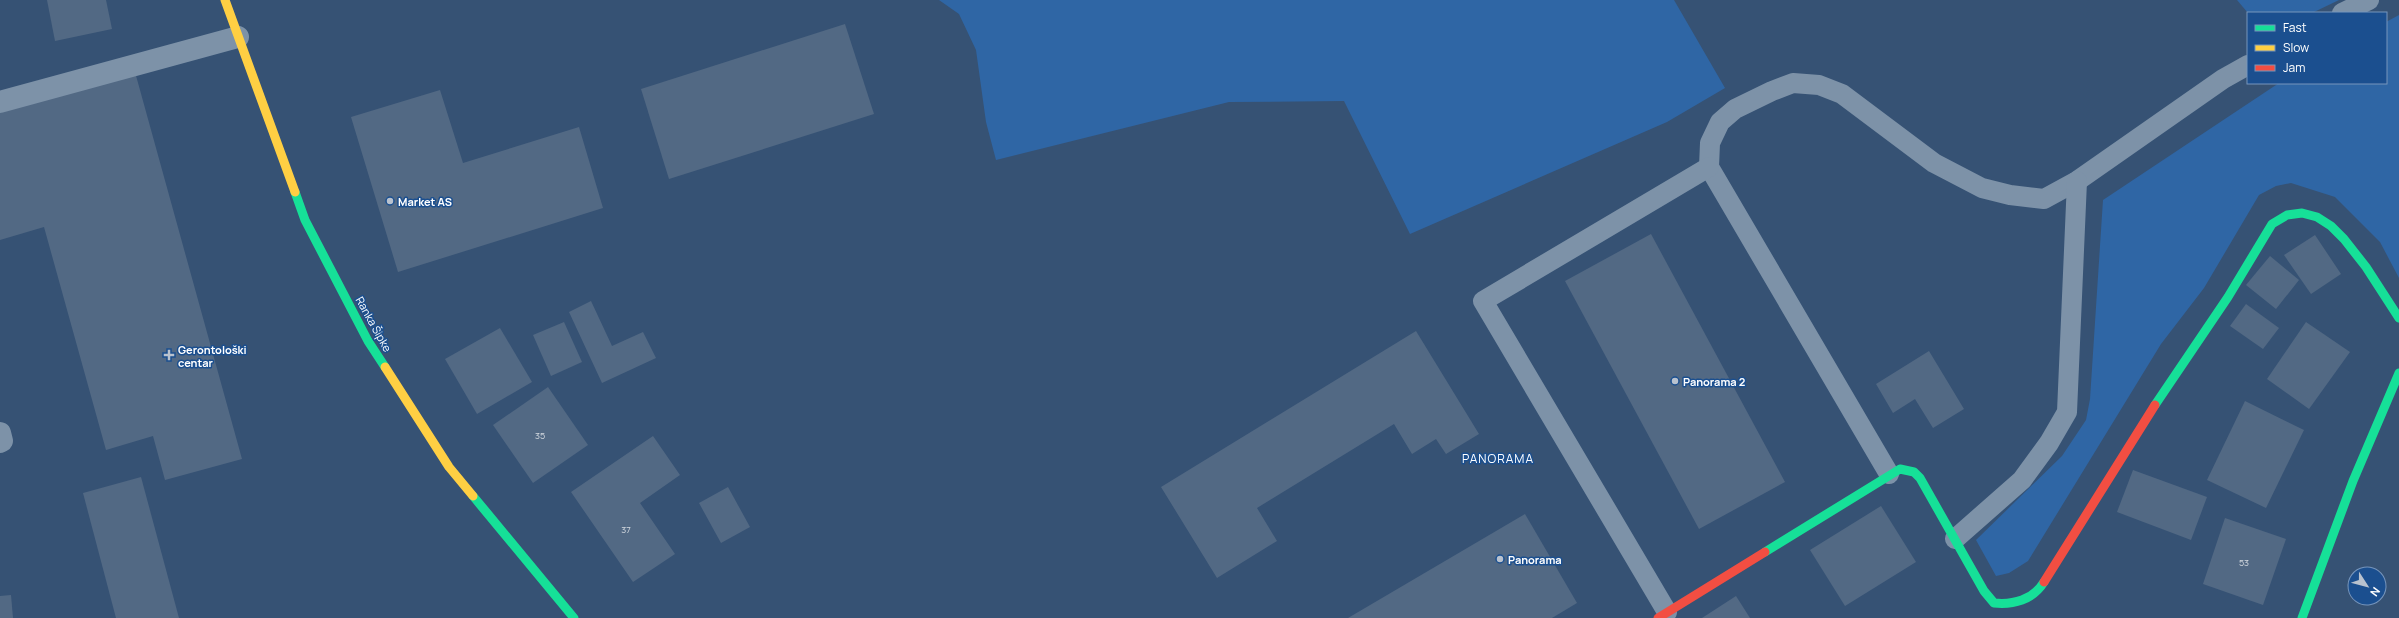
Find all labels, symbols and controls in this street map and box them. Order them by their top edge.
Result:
legend [2247,12,2387,84]
text: Fast [2283,19,2307,36]
text: Slow [2283,39,2309,56]
text: Jam [2283,59,2305,76]
place label: Market AS [398,194,452,209]
marker: Market AS [385,196,395,206]
street label: Ranka Šipke [353,294,396,355]
place label: Gerontološki centar [178,342,247,370]
marker: Gerontološki centar [163,349,175,361]
place label: Panorama 2 [1683,374,1745,389]
marker: Panorama 2 [1670,376,1680,386]
house number: 35 [535,429,545,442]
district label: PANORAMA [1462,450,1534,467]
house number: 37 [621,523,631,536]
place label: Panorama [1508,552,1562,567]
marker: Panorama [1495,554,1505,564]
house number: 53 [2239,556,2249,569]
north arrow [2347,566,2387,606]
text: N [2367,585,2384,600]

